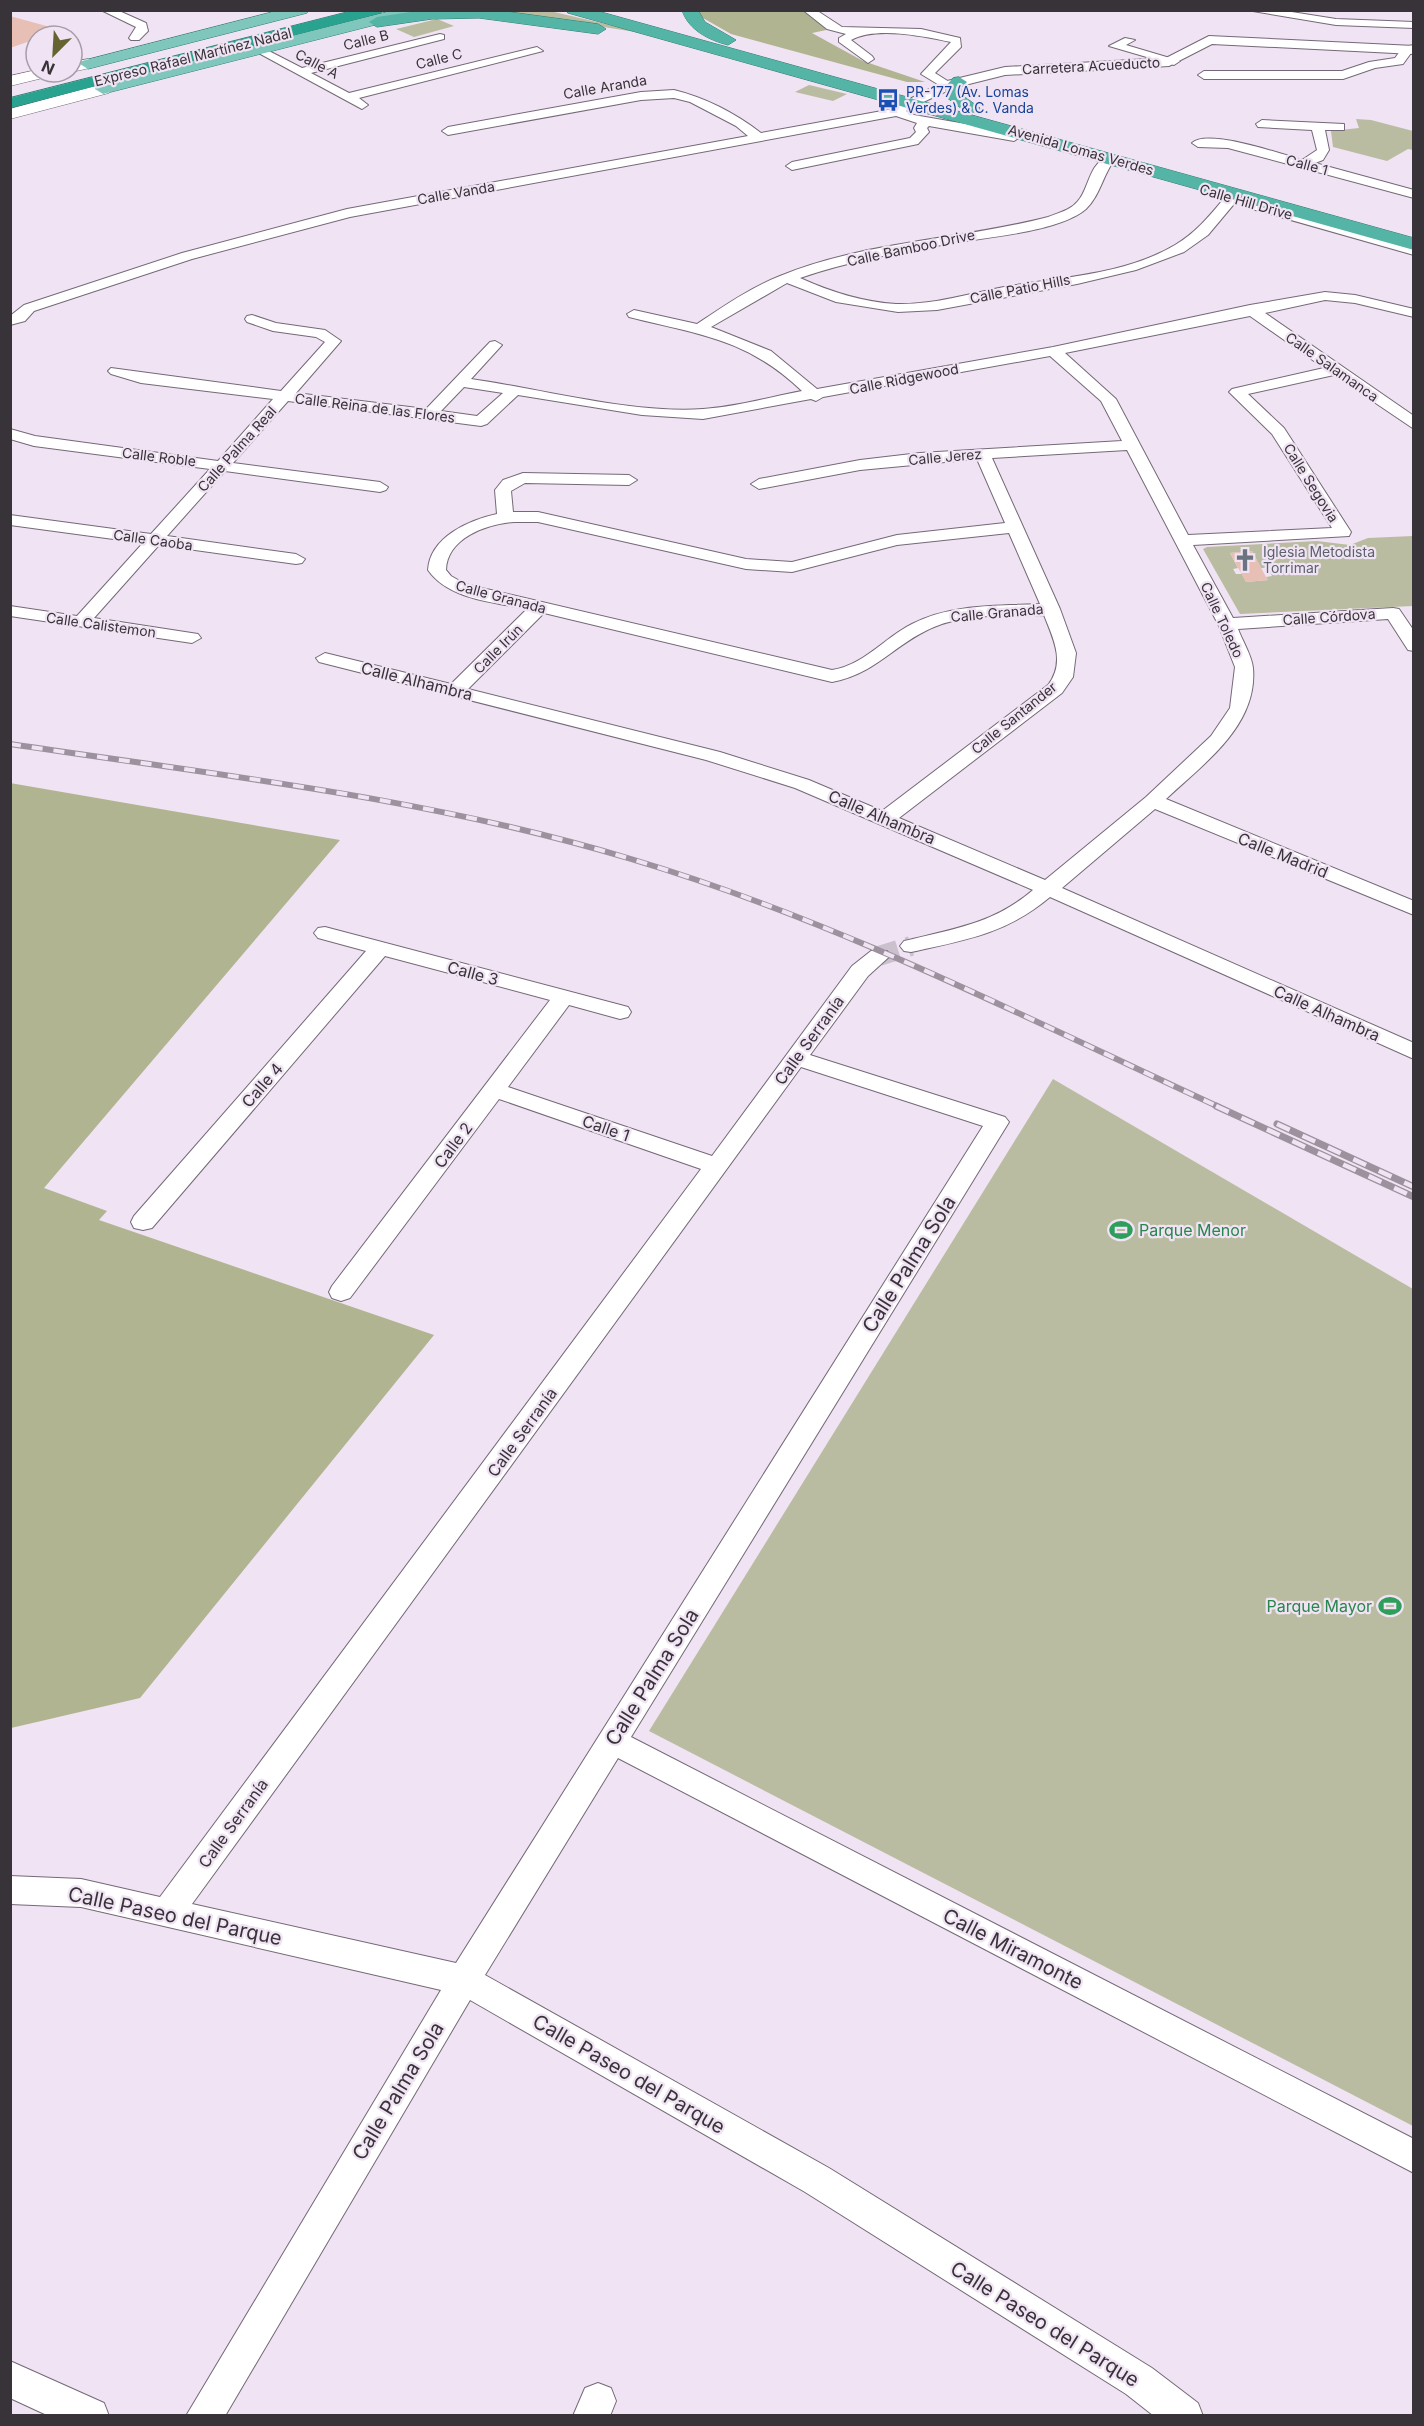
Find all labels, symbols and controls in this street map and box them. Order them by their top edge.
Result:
north arrow [24,24,84,84]
street label: Expreso Rafael Martínez Nadal [92,24,293,89]
street label: Calle B [341,26,390,53]
street label: Calle A [293,45,342,82]
street label: Calle C [414,45,464,72]
street label: Carretera Acueducto [1021,53,1160,78]
text: N [38,56,58,79]
street label: Calle Aranda [562,71,648,102]
place label: PR-177 (Av. Lomas Verdes) & C. Vanda [906,83,1034,116]
bus stop icon: PR-177 (Av. Lomas Verdes) & C. Vanda [875,87,901,113]
street label: Avenida Lomas Verdes [1006,121,1156,178]
street label: Calle 1 [1284,151,1330,178]
street label: Calle Vanda [416,177,496,208]
street label: Calle Hill Drive [1198,180,1295,223]
street label: Calle Bamboo Drive [845,226,976,269]
street label: Calle Patio Hills [968,270,1072,307]
street label: Calle Salamanca [1283,328,1382,405]
street label: Calle Ridgewood [848,360,960,397]
street label: Calle Reina de las Flores [294,389,456,426]
street label: Calle Palma Real [194,402,280,495]
street label: Calle Segovia [1280,440,1342,525]
street label: Calle Roble [121,444,197,469]
street label: Calle Jerez [907,445,982,468]
street label: Calle Caoba [112,526,194,553]
place label: Iglesia Metodista Torrimar [1263,543,1375,576]
church icon: Iglesia Metodista Torrimar [1232,547,1258,573]
street label: Calle Granada [454,576,548,617]
street label: Calle Toledo [1197,579,1247,660]
street label: Calle Granada [950,600,1044,625]
street label: Calle Córdova [1282,605,1376,628]
street label: Calle Calistemon [45,608,157,641]
street label: Calle Irún [470,621,526,677]
street label: Calle Alhambra [359,657,475,705]
street label: Calle Santander [968,678,1060,757]
street label: Calle Alhambra [825,785,939,849]
street label: Calle Madrid [1235,828,1331,882]
street label: Calle 3 [445,957,501,989]
street label: Calle Alhambra [1271,981,1383,1045]
street label: Calle Serranía [770,991,848,1089]
street label: Calle 4 [237,1059,287,1111]
street label: Calle 1 [580,1111,632,1145]
street label: Calle 2 [429,1118,477,1172]
street label: Calle Palma Sola [857,1191,961,1337]
sports icon: Parque Menor [1108,1217,1134,1243]
place label: Parque Menor [1139,1220,1246,1240]
street label: Calle Serranía [483,1383,561,1481]
sports icon: Parque Mayor [1377,1593,1403,1619]
place label: Parque Mayor [1266,1596,1372,1616]
street label: Calle Palma Sola [600,1604,704,1750]
street label: Calle Serranía [194,1774,272,1872]
street label: Calle Paseo del Parque [66,1882,284,1950]
street label: Calle Miramonte [939,1903,1087,1995]
street label: Calle Paseo del Parque [529,2009,729,2139]
street label: Calle Palma Sola [347,2018,449,2164]
street label: Calle Paseo del Parque [946,2256,1144,2392]

